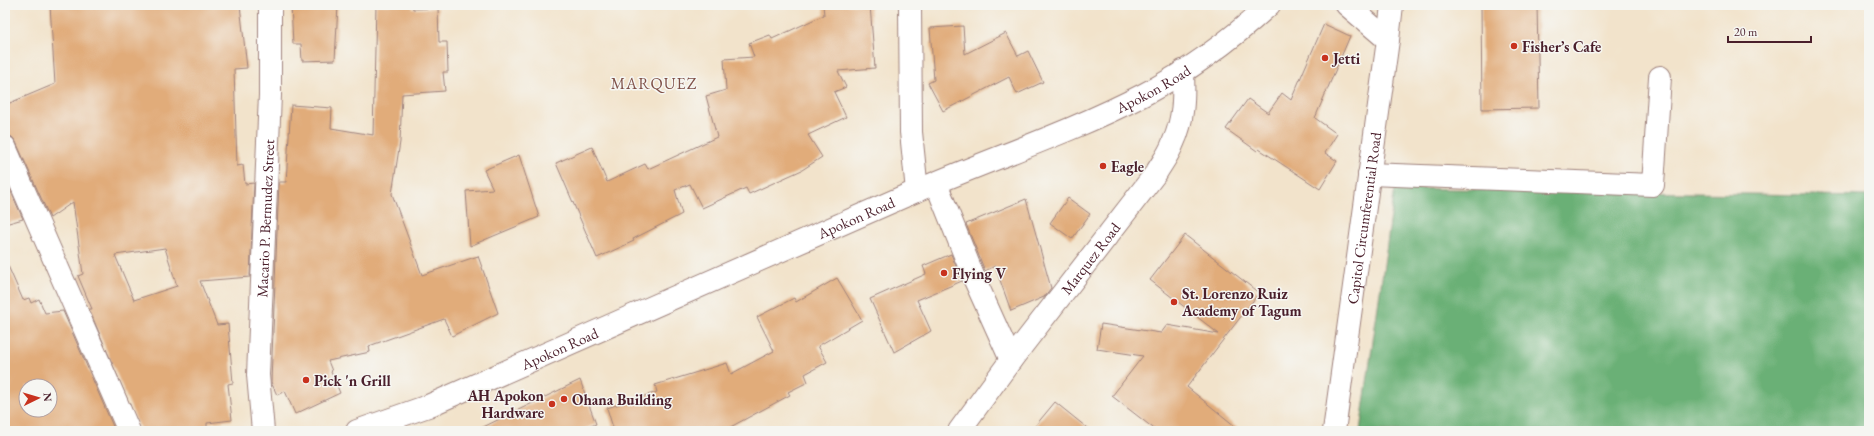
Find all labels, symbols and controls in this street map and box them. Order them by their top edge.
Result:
scale bar [1728,18,1811,44]
text: 20 m [1734,24,1758,40]
place label: Fisher’s Cafe [1522,37,1601,56]
marker: Fisher’s Cafe [1509,41,1519,51]
place label: Jetti [1331,49,1361,68]
marker: Jetti [1320,53,1330,63]
street label: Apokon Road [1112,60,1194,117]
district label: MARQUEZ [611,73,697,94]
street label: Capitol Circumferential Road [1342,131,1385,305]
street label: Macario P. Bermudez Street [252,139,278,298]
place label: Eagle [1111,157,1144,176]
marker: Eagle [1098,161,1108,171]
street label: Apokon Road [814,192,898,243]
street label: Marquez Road [1056,218,1124,298]
place label: Flying V [952,264,1006,283]
marker: Flying V [939,268,949,278]
place label: St. Lorenzo Ruiz Academy of Tagum [1181,284,1302,320]
marker: St. Lorenzo Ruiz Academy of Tagum [1169,297,1179,307]
street label: Apokon Road [517,323,601,374]
place label: Pick 'n Grill [314,371,391,390]
marker: Pick 'n Grill [301,375,311,385]
north arrow [18,378,58,418]
place label: AH Apokon Hardware [467,386,544,422]
place label: Ohana Building [572,390,672,409]
text: N [41,392,55,402]
marker: Ohana Building [559,394,569,404]
marker: AH Apokon Hardware [547,399,557,409]

